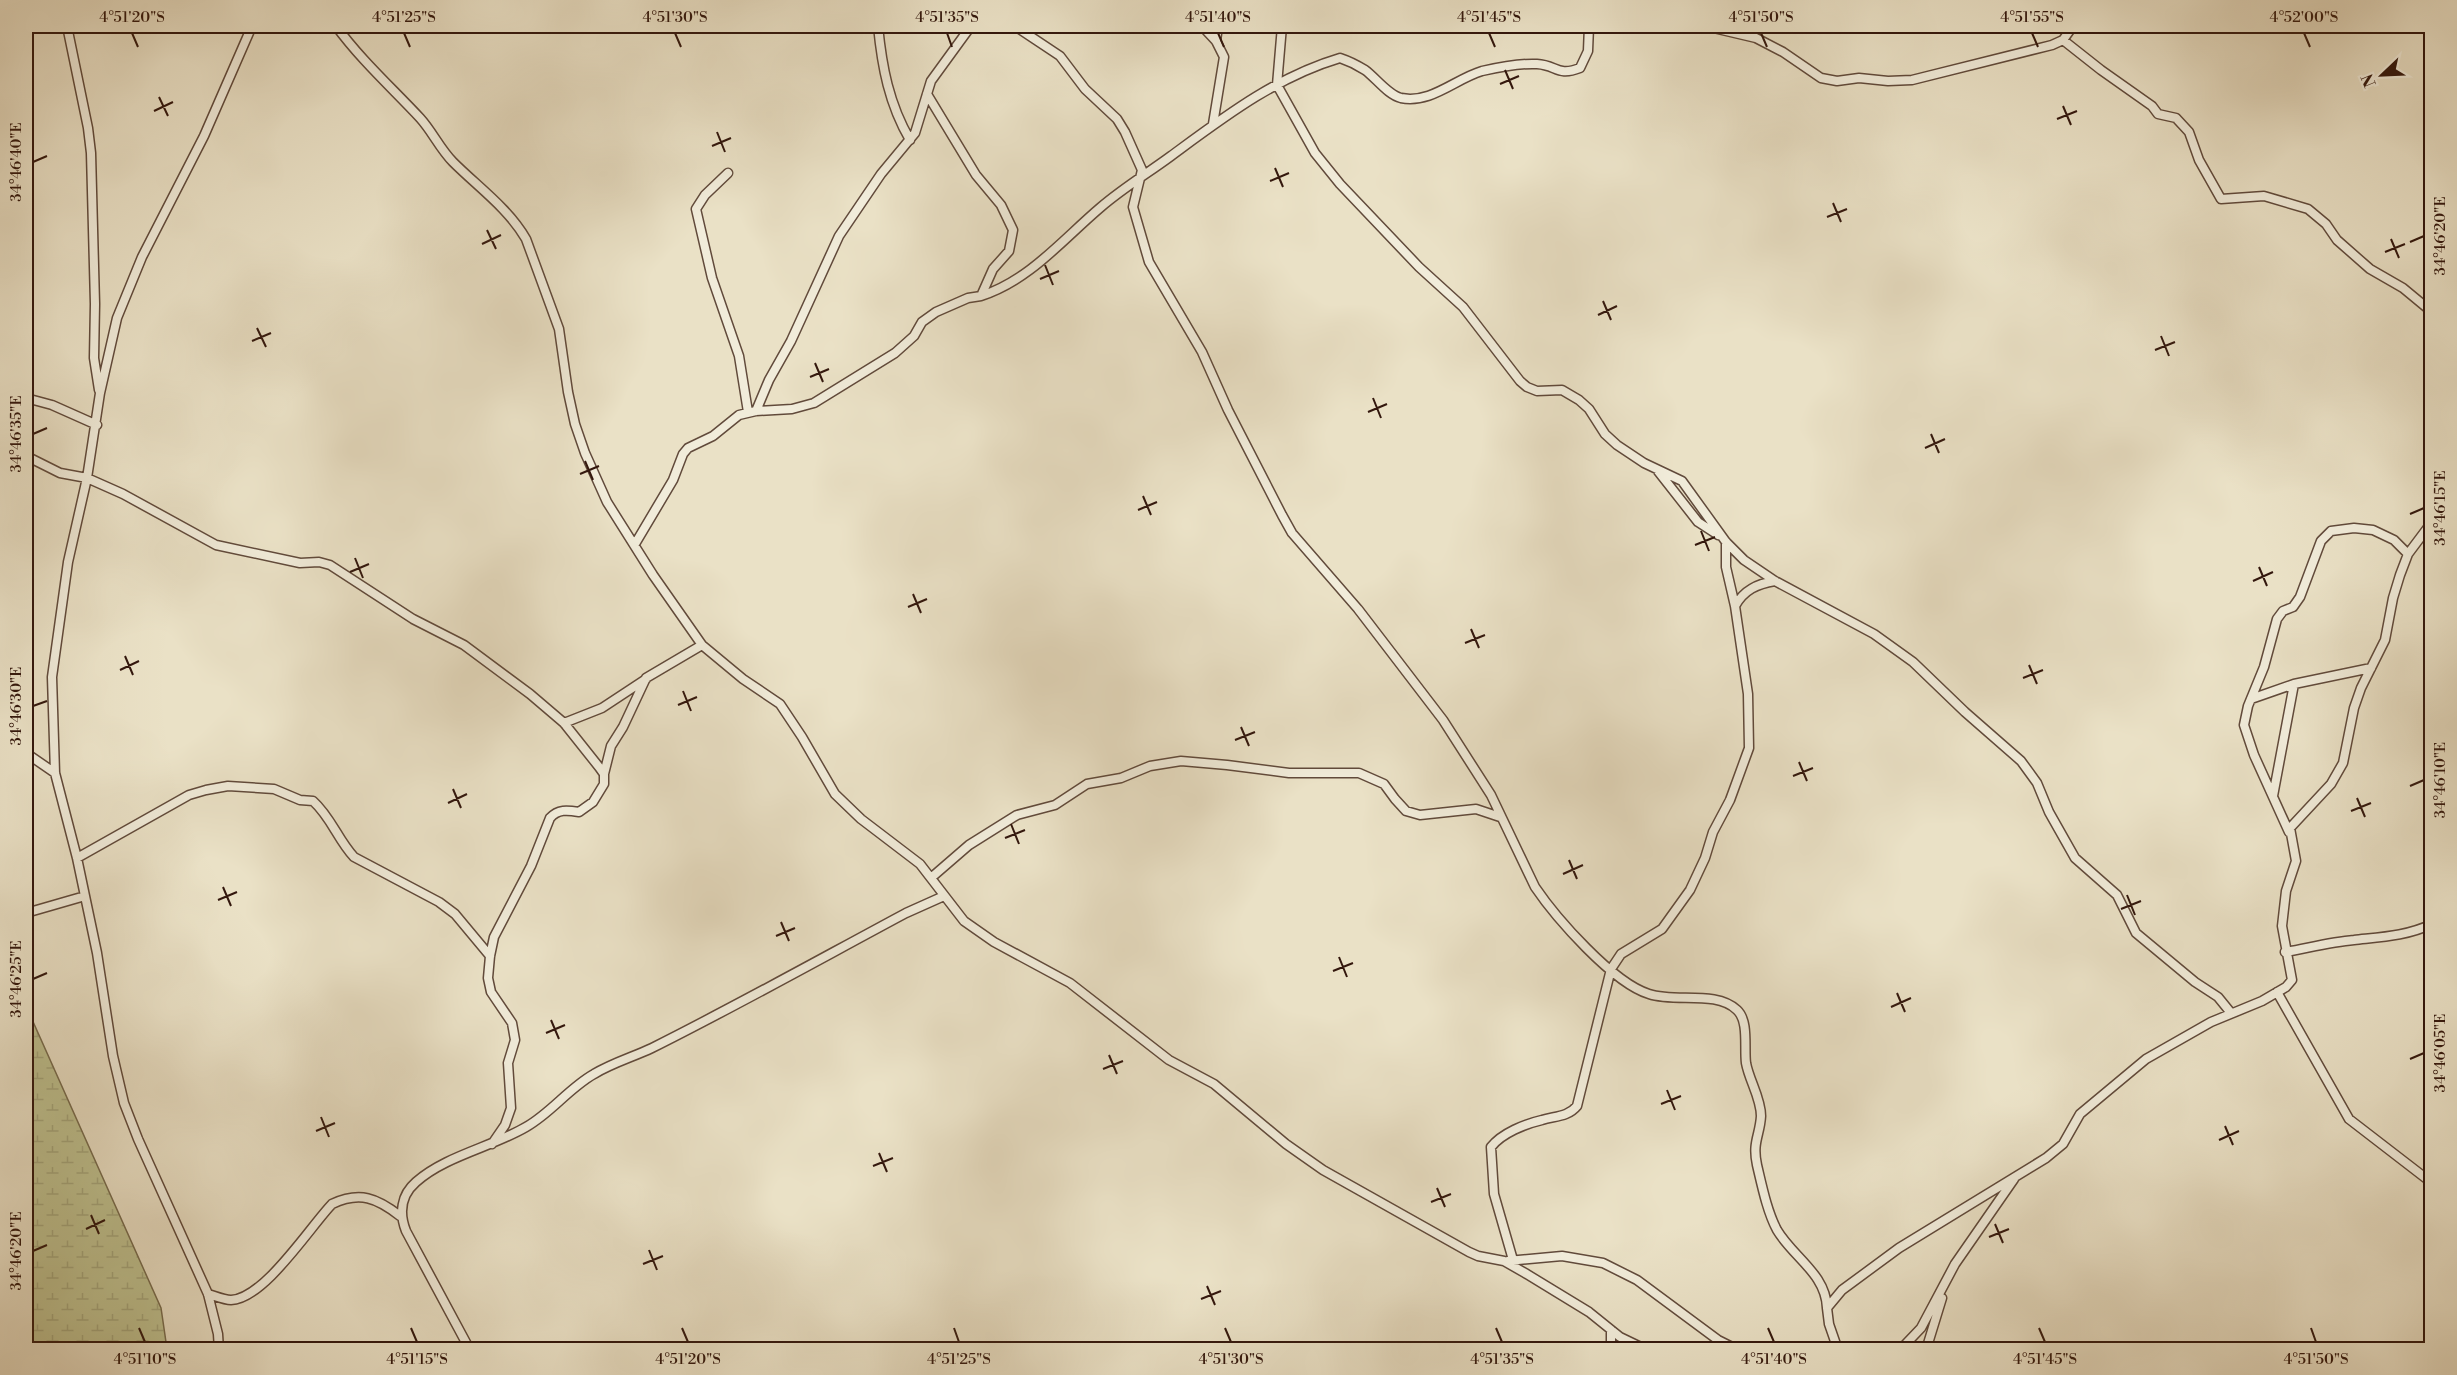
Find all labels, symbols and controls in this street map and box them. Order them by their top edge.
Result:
text: 4°51'20"S [99,8,165,27]
text: 4°51'25"S [372,8,436,27]
text: 4°51'30"S [642,8,708,27]
text: 4°51'35"S [915,8,979,27]
text: 4°51'40"S [1185,8,1251,27]
text: 4°51'45"S [1457,8,1521,27]
text: 4°51'50"S [1728,8,1794,27]
text: 4°51'55"S [2000,8,2064,27]
text: 4°52'00"S [2270,8,2338,27]
north arrow [2352,45,2412,105]
text: N [2357,70,2381,90]
text: 34°46'40"E [7,122,26,202]
text: 34°46'20"E [2431,196,2450,276]
text: 34°46'35"E [7,395,26,473]
text: 34°46'15"E [2431,470,2450,546]
text: 34°46'30"E [7,667,26,745]
text: 34°46'10"E [2431,742,2450,818]
text: 34°46'25"E [7,940,26,1018]
text: 34°46'05"E [2431,1014,2450,1092]
text: 34°46'20"E [7,1211,26,1291]
text: 4°51'10"S [114,1350,176,1369]
text: 4°51'15"S [386,1350,448,1369]
text: 4°51'20"S [655,1350,721,1369]
text: 4°51'25"S [927,1350,991,1369]
text: 4°51'30"S [1198,1350,1264,1369]
text: 4°51'35"S [1470,1350,1534,1369]
text: 4°51'40"S [1741,1350,1807,1369]
text: 4°51'45"S [2013,1350,2077,1369]
text: 4°51'50"S [2283,1350,2349,1369]

